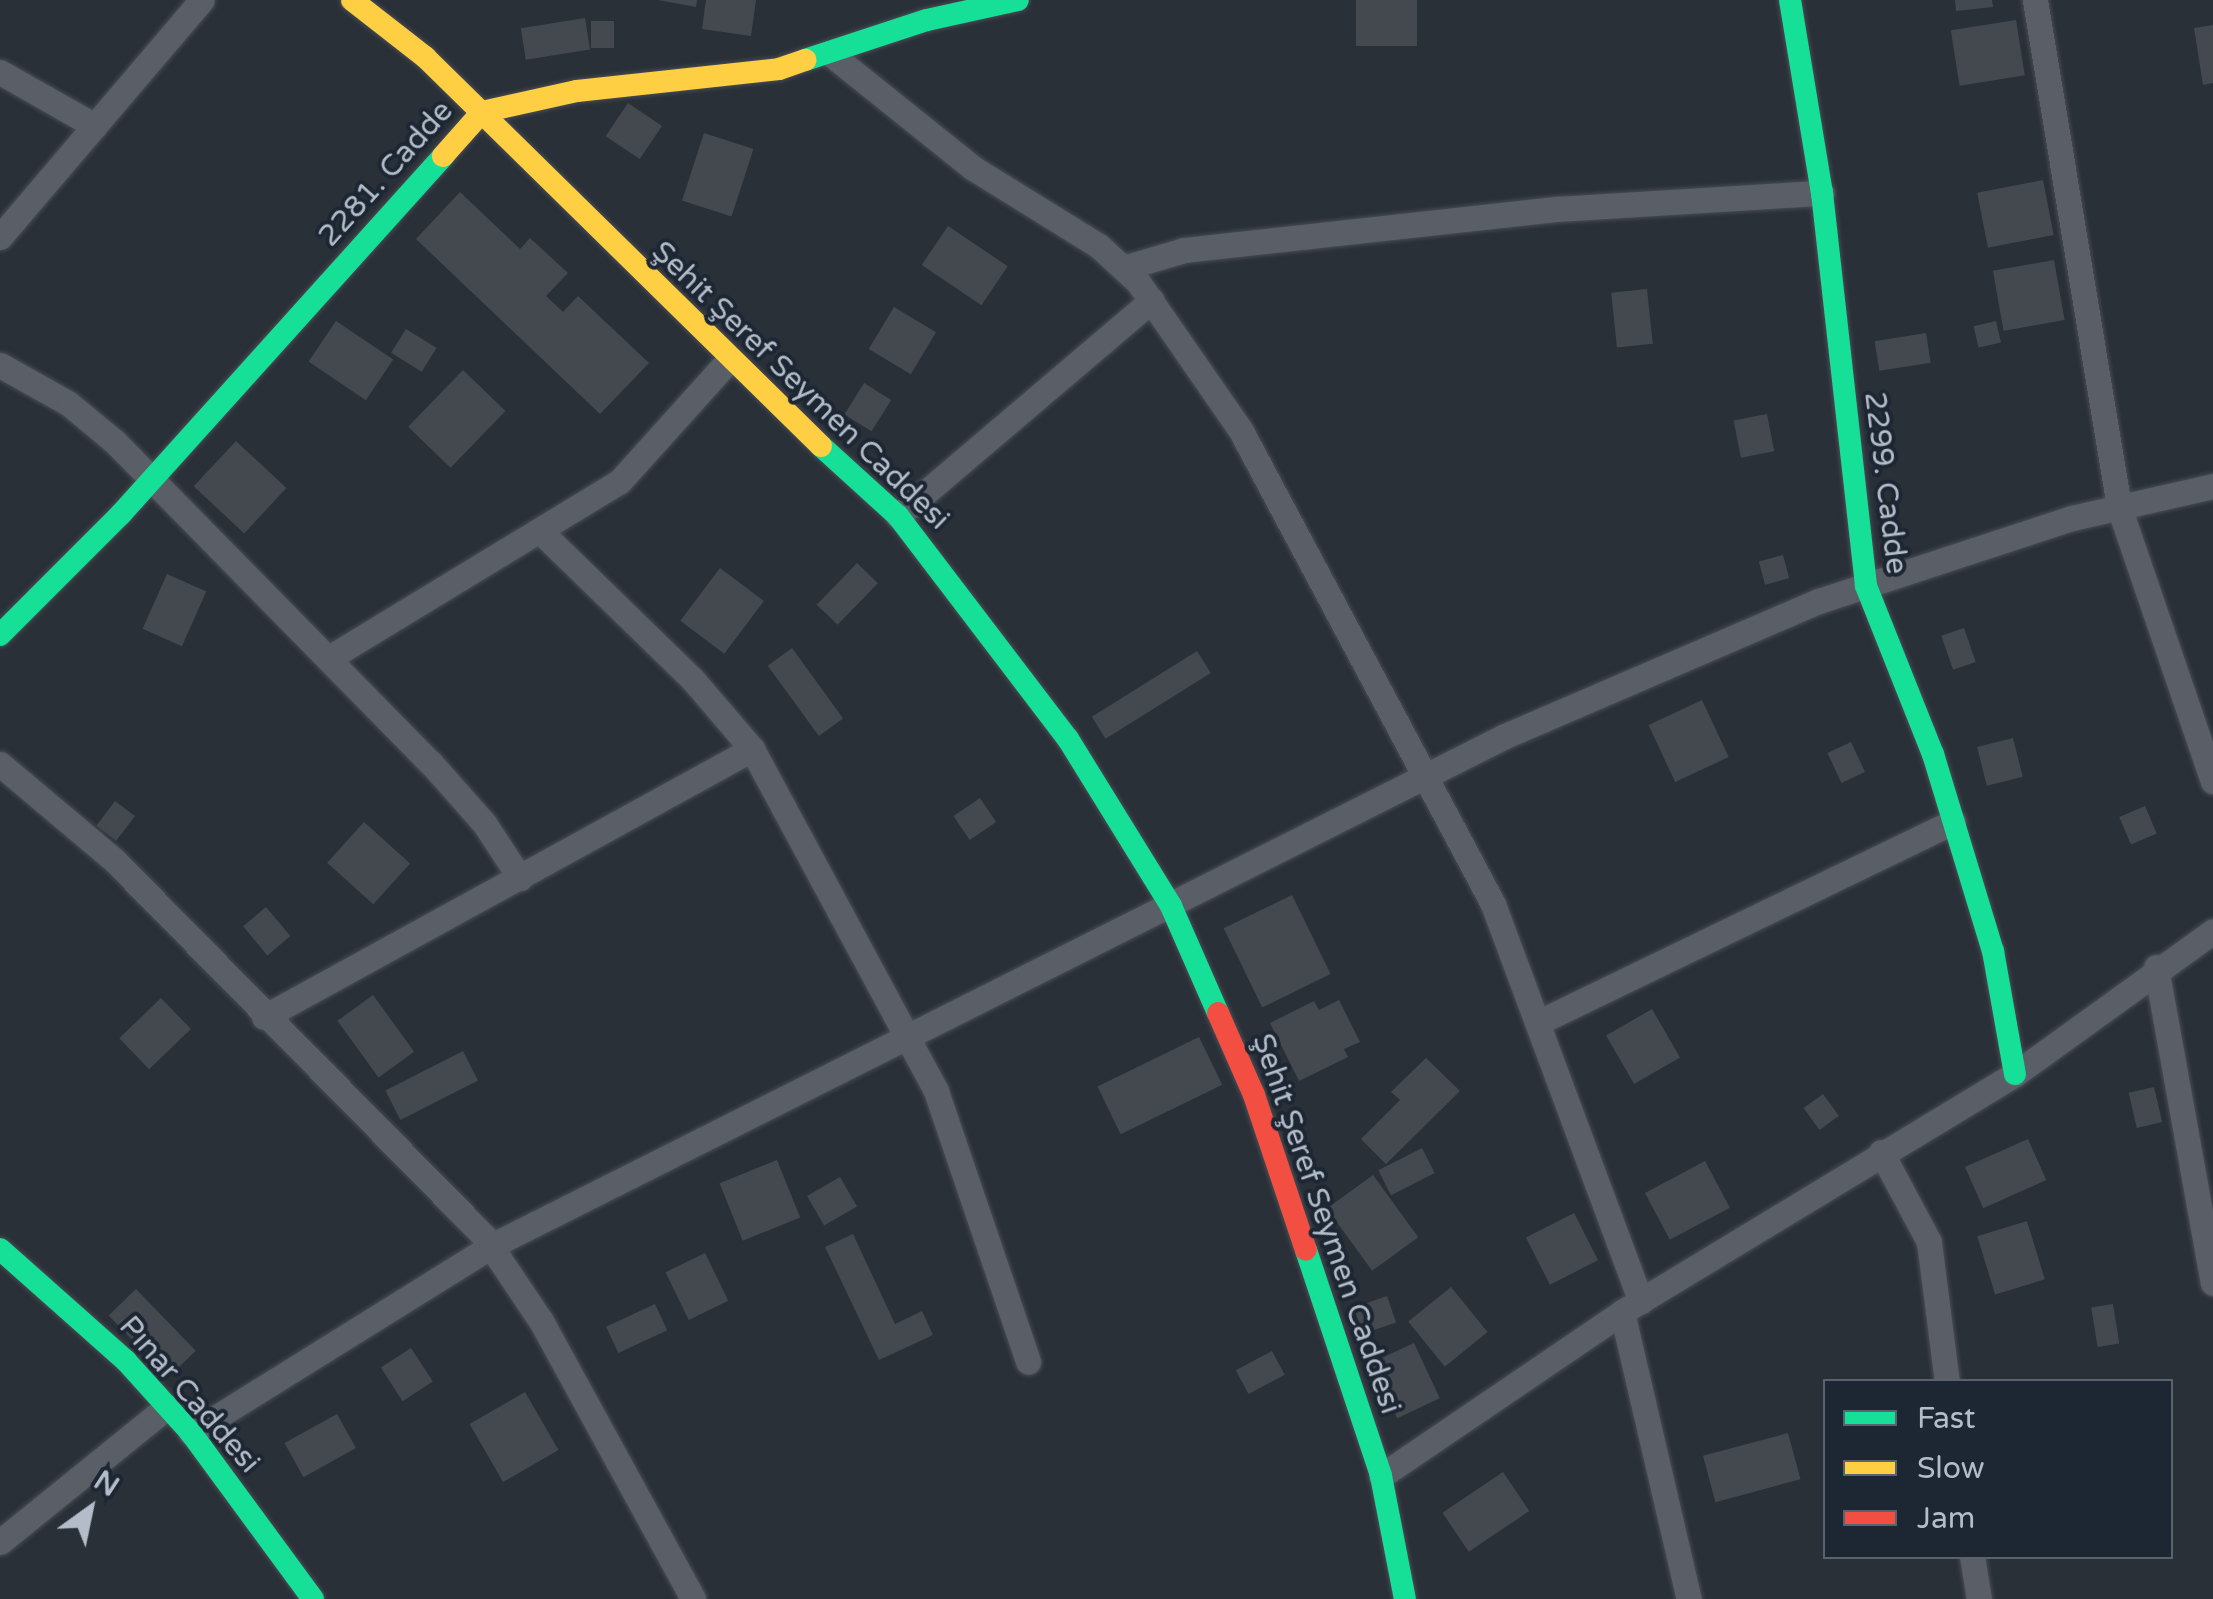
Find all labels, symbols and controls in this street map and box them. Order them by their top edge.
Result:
street label: 2281. Cadde [311,94,461,254]
street label: Şehit Şeref Seymen Caddesi [644,234,956,538]
street label: 2299. Cadde [1856,390,1914,576]
street label: Şehit Şeref Seymen Caddesi [1244,1029,1408,1419]
street label: Pınar Caddesi [111,1309,267,1481]
legend [1823,1379,2173,1559]
text: Fast [1917,1400,1976,1437]
text: Slow [1917,1450,1985,1487]
north arrow [40,1459,140,1559]
text: N [88,1463,125,1504]
text: Jam [1917,1500,1975,1537]

